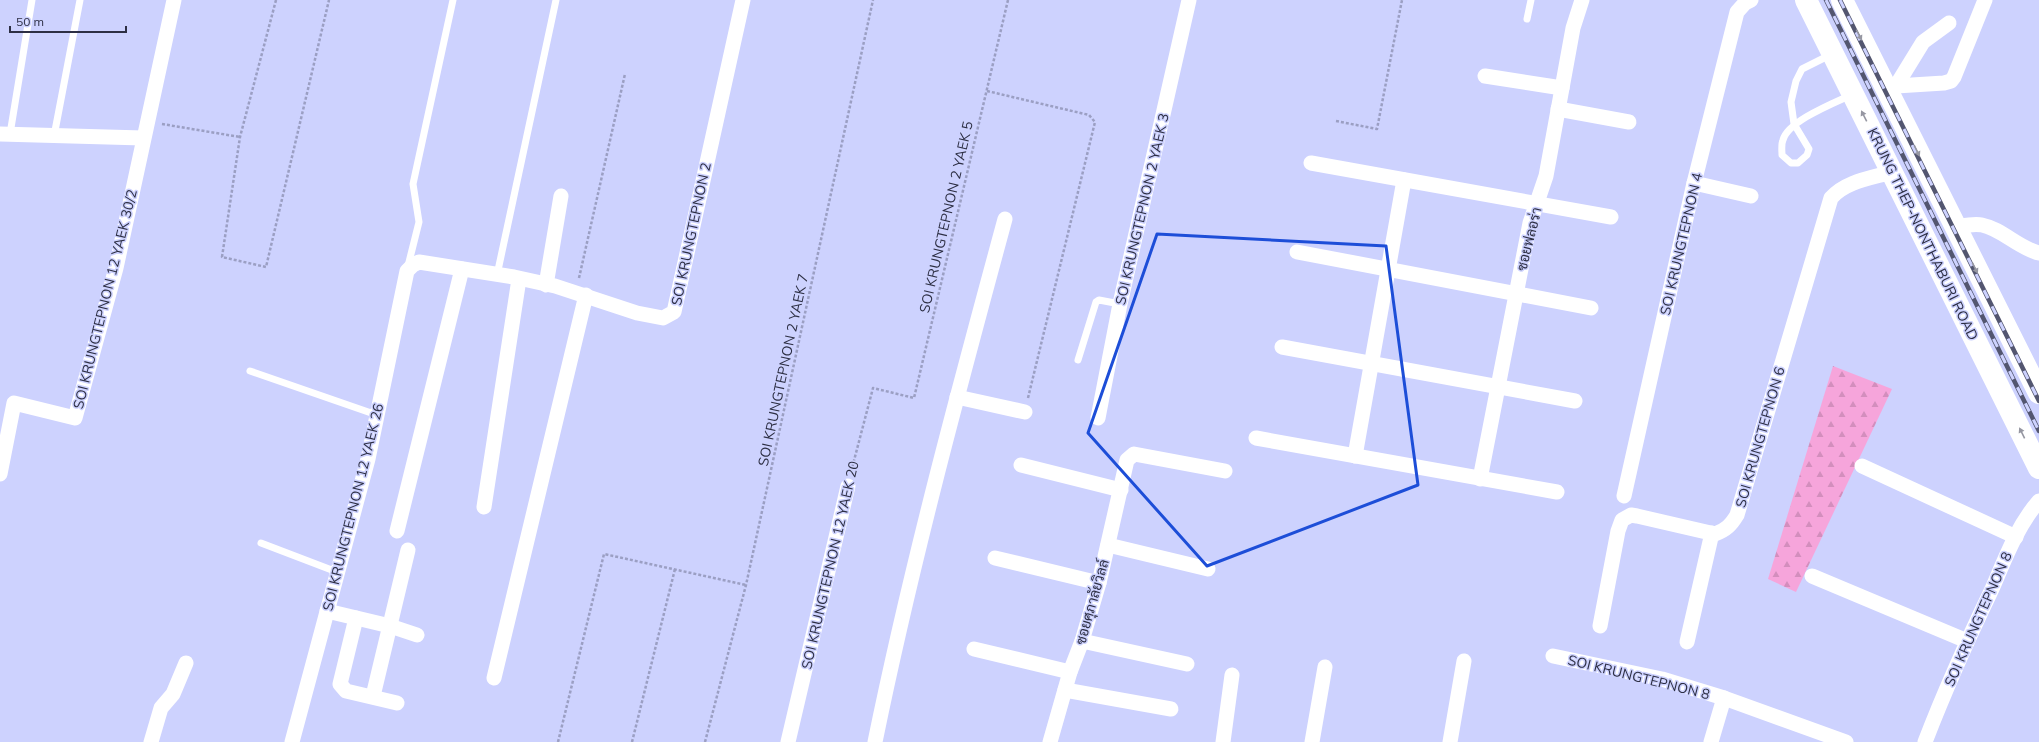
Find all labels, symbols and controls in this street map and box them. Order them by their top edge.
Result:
scale bar [10,8,126,34]
text: 50 m [16,14,44,29]
one-way arrow [1856,29,1862,41]
street label: SOI KRUNGTEPNON 2 YAEK 3 [1111,111,1173,307]
one-way arrow [1861,111,1868,122]
street label: SOI KRUNGTEPNON 2 YAEK 5 [915,119,977,315]
street label: KRUNG THEP-NONTHABURI ROAD [1864,125,1982,343]
one-way arrow [1914,145,1920,157]
street label: SOI KRUNGTEPNON 2 [667,161,715,307]
street label: SOI KRUNGTEPNON 4 [1656,170,1706,317]
street label: SOI KRUNGTEPNON 12 YAEK 30/2 [69,187,141,411]
street label: ซอยฟลอร่า [1512,205,1546,273]
one-way arrow [1972,262,1978,273]
street label: SOI KRUNGTEPNON 2 YAEK 7 [754,272,812,468]
street label: SOI KRUNGTEPNON 6 [1731,364,1789,510]
street label: SOI KRUNGTEPNON 12 YAEK 26 [318,401,388,613]
one-way arrow [2019,428,2025,439]
street label: SOI KRUNGTEPNON 12 YAEK 20 [797,459,863,671]
street label: SOI KRUNGTEPNON 8 [1940,549,2016,689]
street label: ซอยศุภาลัยวิลล์ [1071,557,1114,647]
street label: SOI KRUNGTEPNON 8 [1566,651,1712,703]

